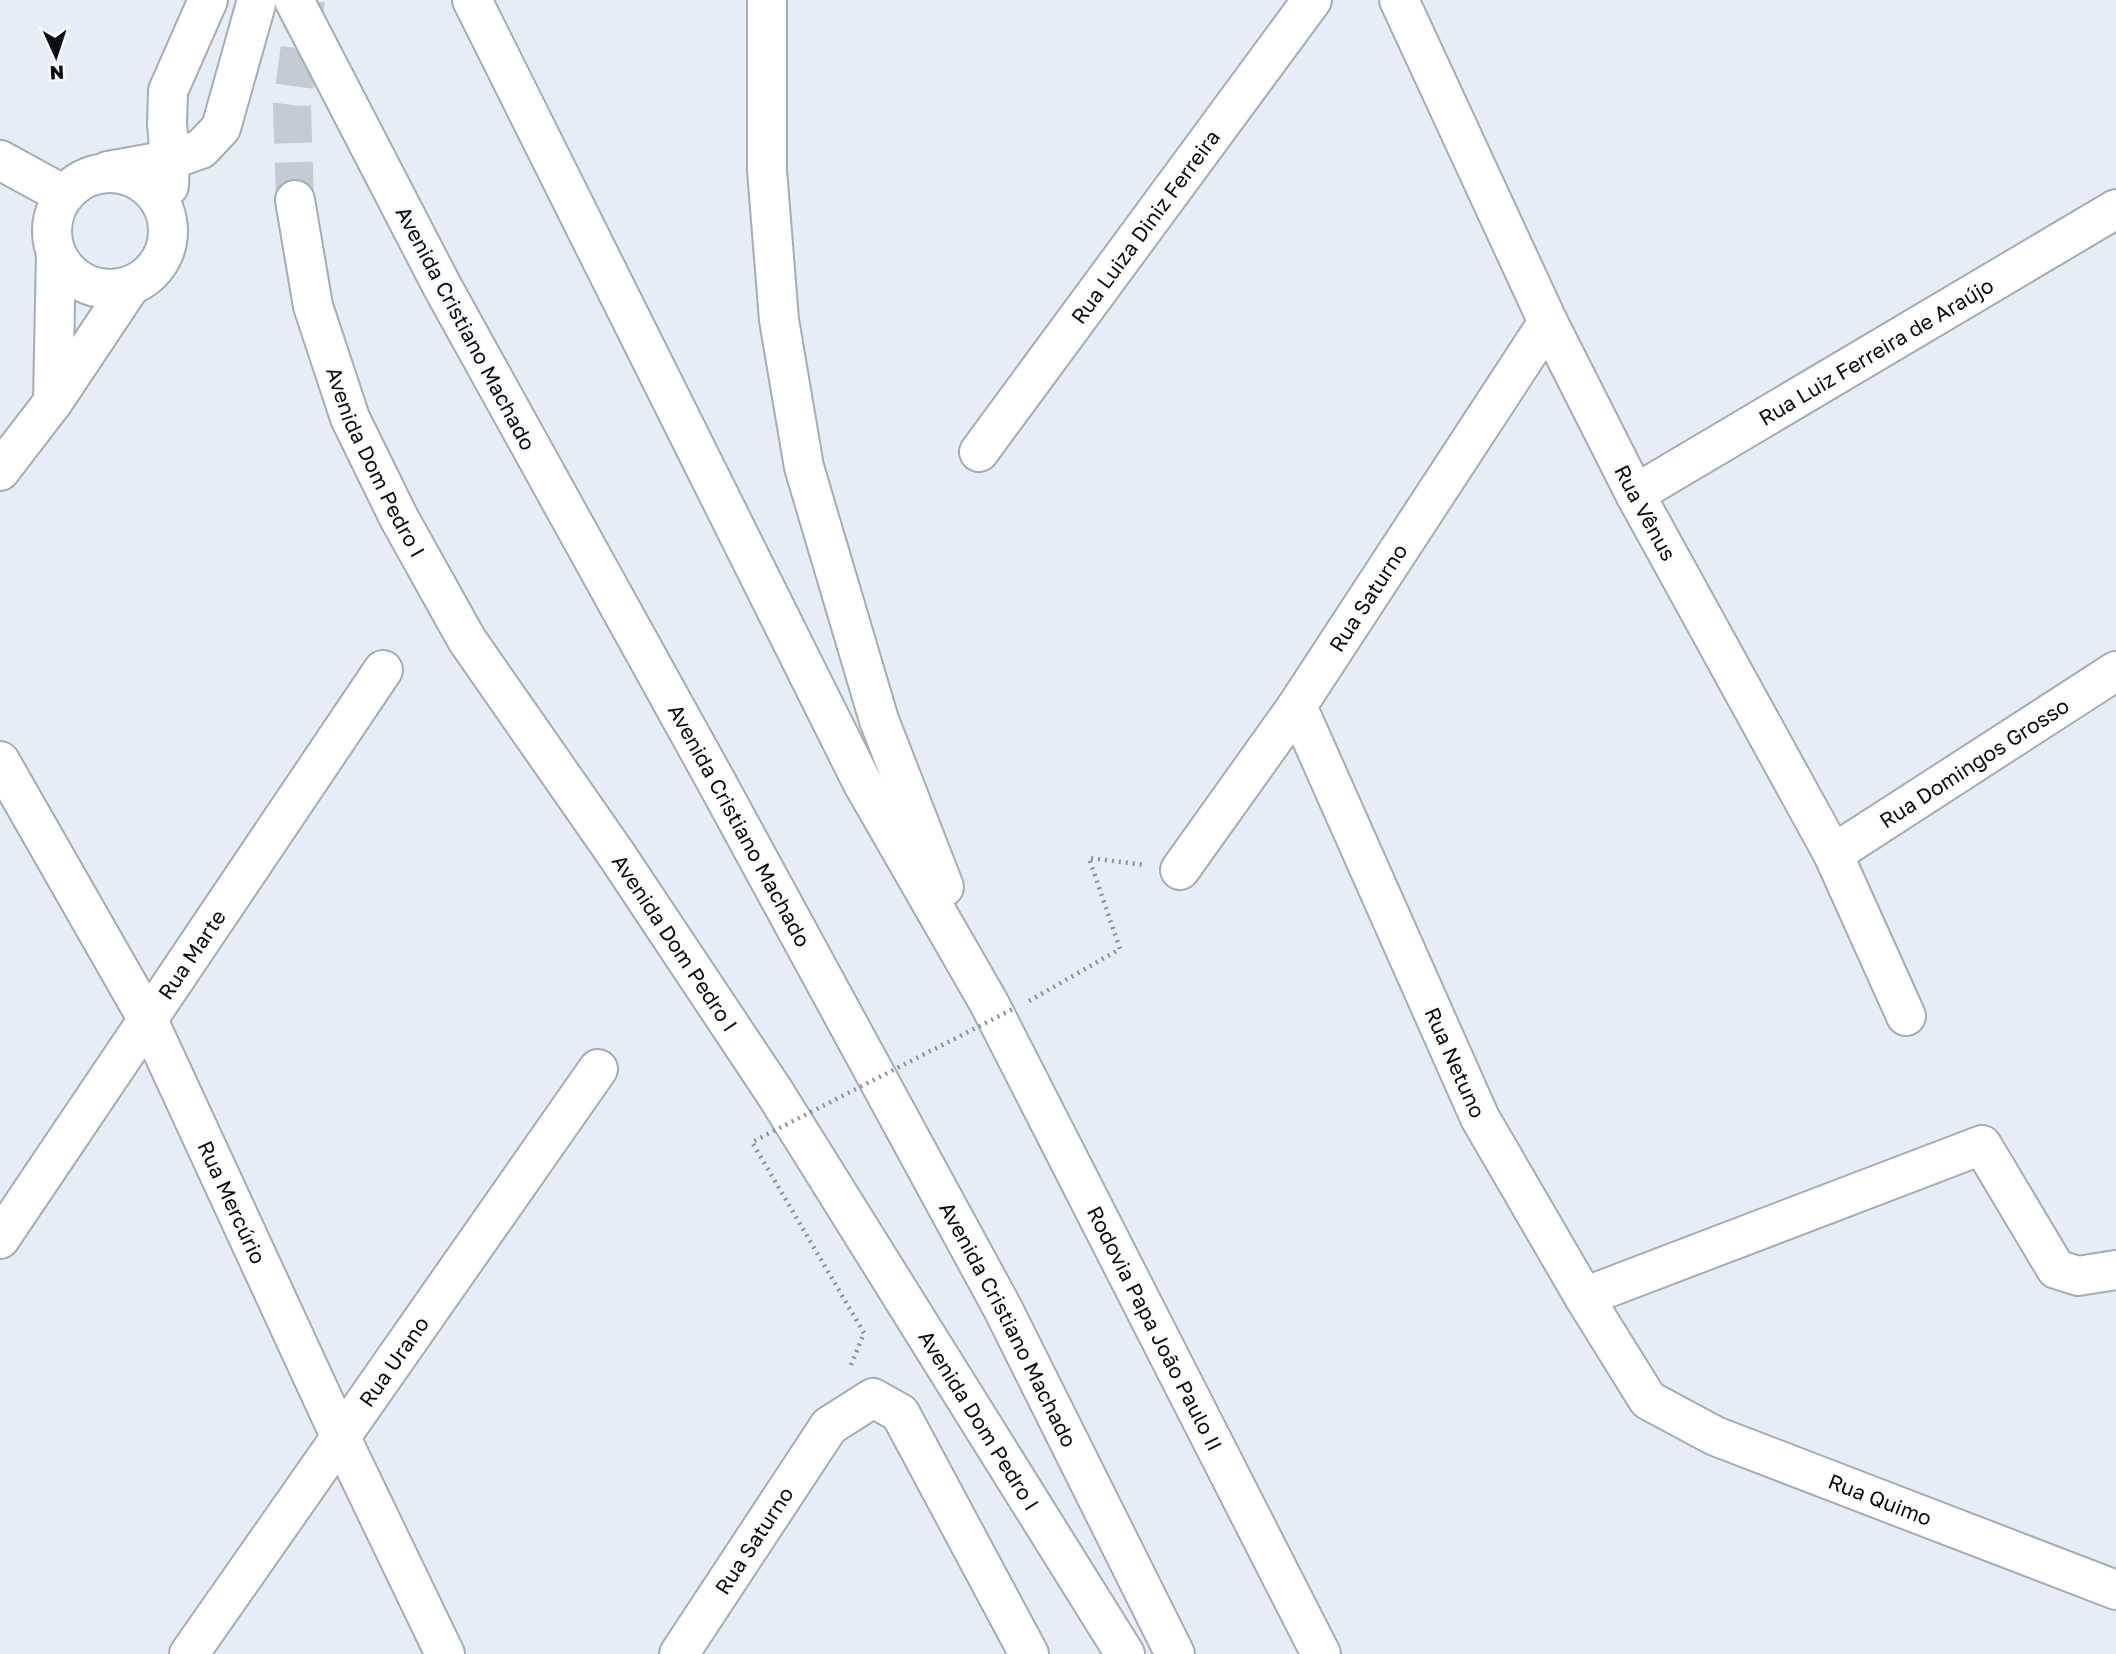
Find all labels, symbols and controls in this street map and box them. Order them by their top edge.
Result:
north arrow [21,21,91,91]
text: N [49,62,65,85]
street label: Rua Luiza Diniz Ferreira [1065,124,1225,329]
street label: Avenida Cristiano Machado [391,202,541,454]
street label: Rua Luiz Ferreira de Araújo [1754,272,1998,431]
street label: Avenida Dom Pedro I [321,364,431,562]
street label: Rua Vênus [1609,460,1682,565]
street label: Rua Saturno [1323,539,1413,656]
street label: Rua Domingos Grosso [1874,692,2074,834]
street label: Avenida Cristiano Machado [663,699,816,951]
street label: Avenida Dom Pedro I [607,849,743,1036]
street label: Rua Marte [152,905,231,1004]
street label: Rua Netuno [1419,1003,1491,1122]
street label: Rua Mercúrio [193,1137,272,1268]
street label: Avenida Cristiano Machado [934,1197,1083,1451]
street label: Rodovia Papa João Paulo II [1082,1202,1228,1455]
street label: Rua Urano [353,1311,434,1412]
street label: Avenida Dom Pedro I [913,1325,1045,1515]
street label: Rua Quimo [1825,1468,1936,1531]
street label: Rua Saturno [709,1482,799,1599]

